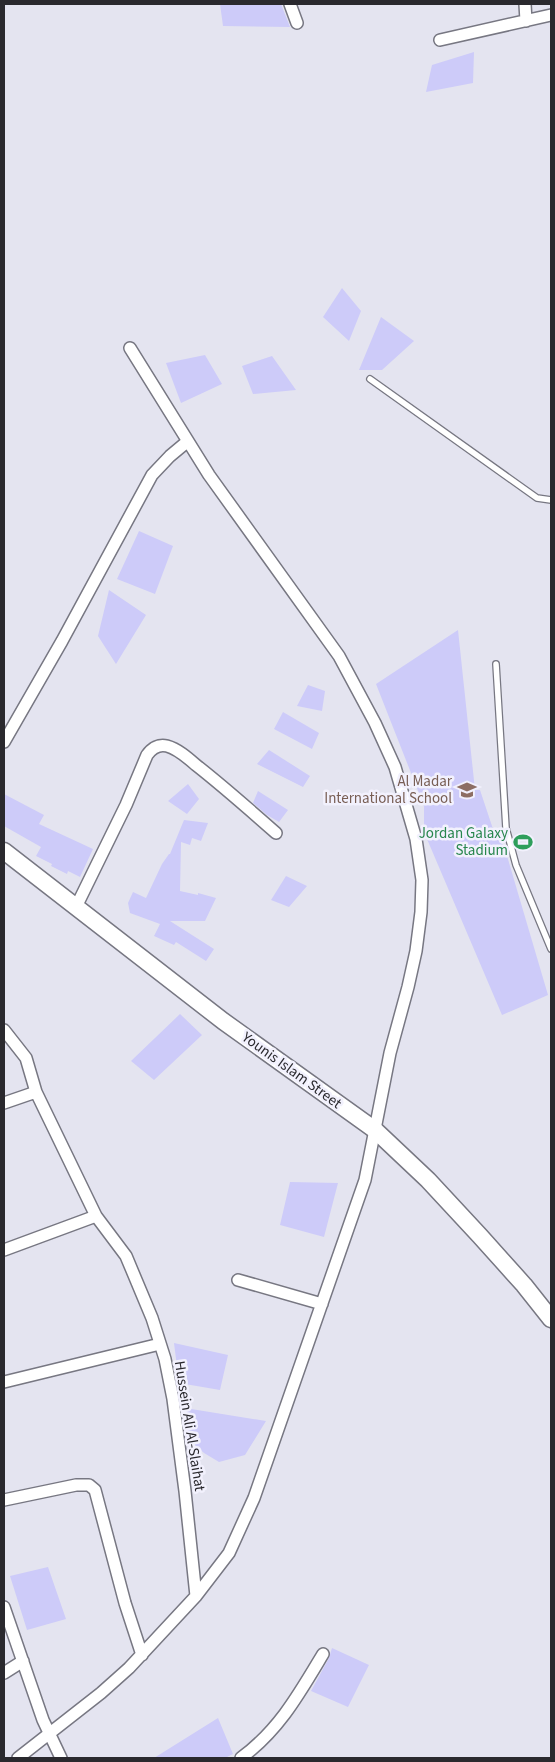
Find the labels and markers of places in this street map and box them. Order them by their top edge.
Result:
place label: Al Madar International School [324,771,453,809]
school or university icon: Al Madar International School [456,779,478,801]
place label: Jordan Galaxy Stadium [419,823,508,861]
sports icon: Jordan Galaxy Stadium [512,831,534,853]

